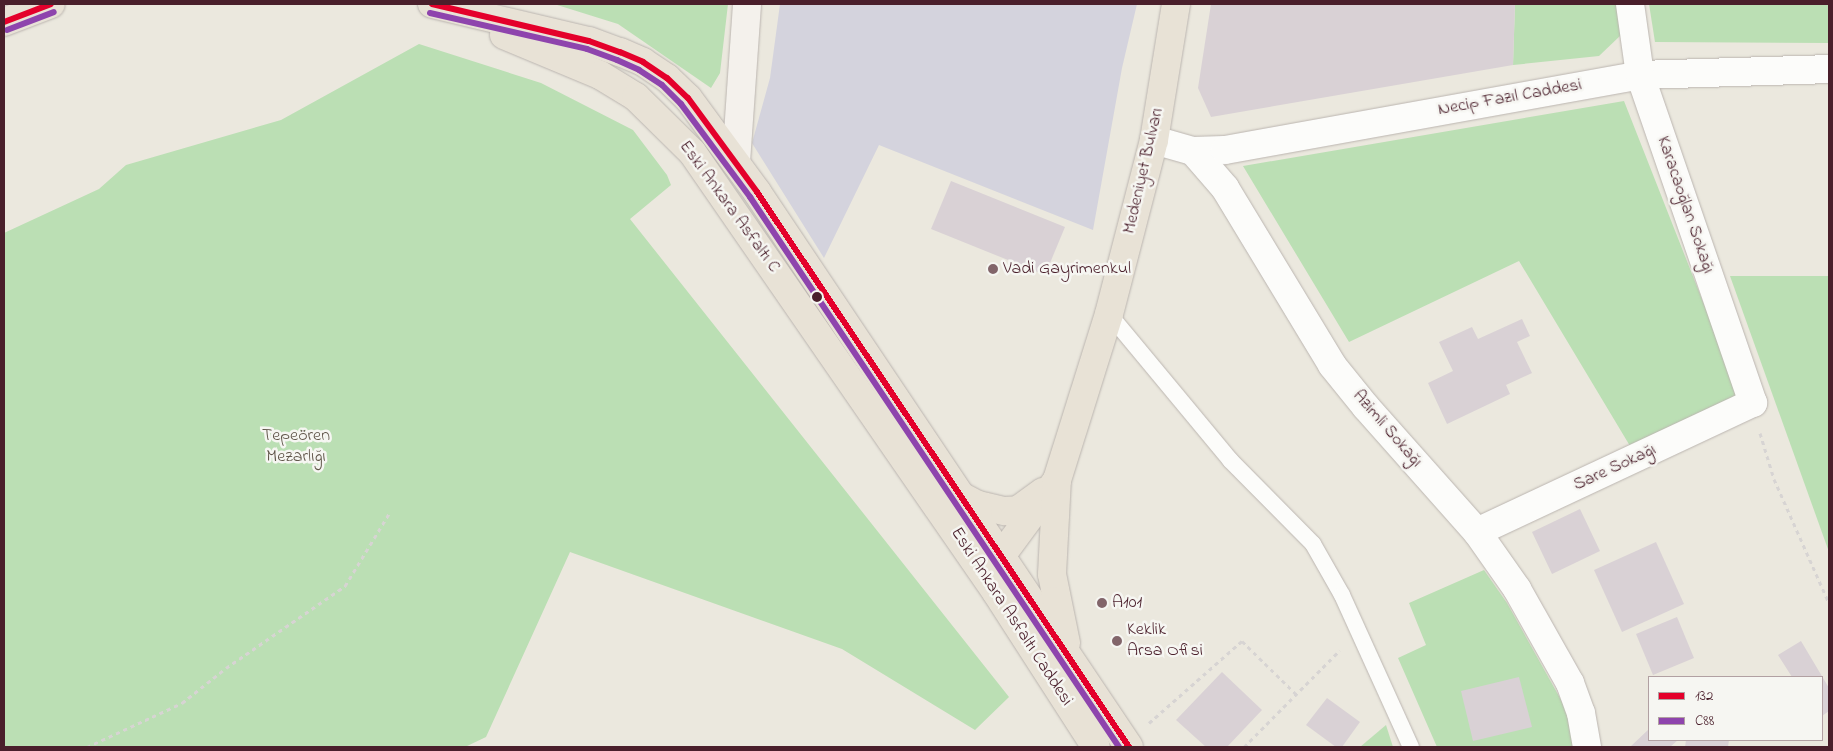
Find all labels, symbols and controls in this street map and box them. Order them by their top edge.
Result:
street label: Necip Fazıl Caddesi [1436,75,1584,121]
street label: Medeniyet Bulvarı [1119,106,1169,236]
street label: Karacaoğlan Sokağı [1651,134,1719,276]
street label: Eski Ankara Asfaltı C [674,137,784,277]
place label: Vadi Gayrimenkul [1003,258,1131,280]
marker: Vadi Gayrimenkul [987,263,999,275]
unlabelled marker [812,292,822,302]
street label: Azimli Sokağı [1347,386,1427,472]
park label: Tepeören Mezarlığı [262,426,330,468]
street label: Sare Sokağı [1570,439,1660,497]
street label: Eski Ankara Asfaltı Caddesi [945,524,1077,710]
place label: A101 [1112,592,1142,614]
marker: A101 [1096,597,1108,609]
place label: Keklik Arsa Ofisi [1127,620,1203,662]
marker: Keklik Arsa Ofisi [1111,635,1123,647]
legend [1648,676,1823,741]
text: 132 [1695,685,1713,707]
text: C88 [1695,710,1715,732]

